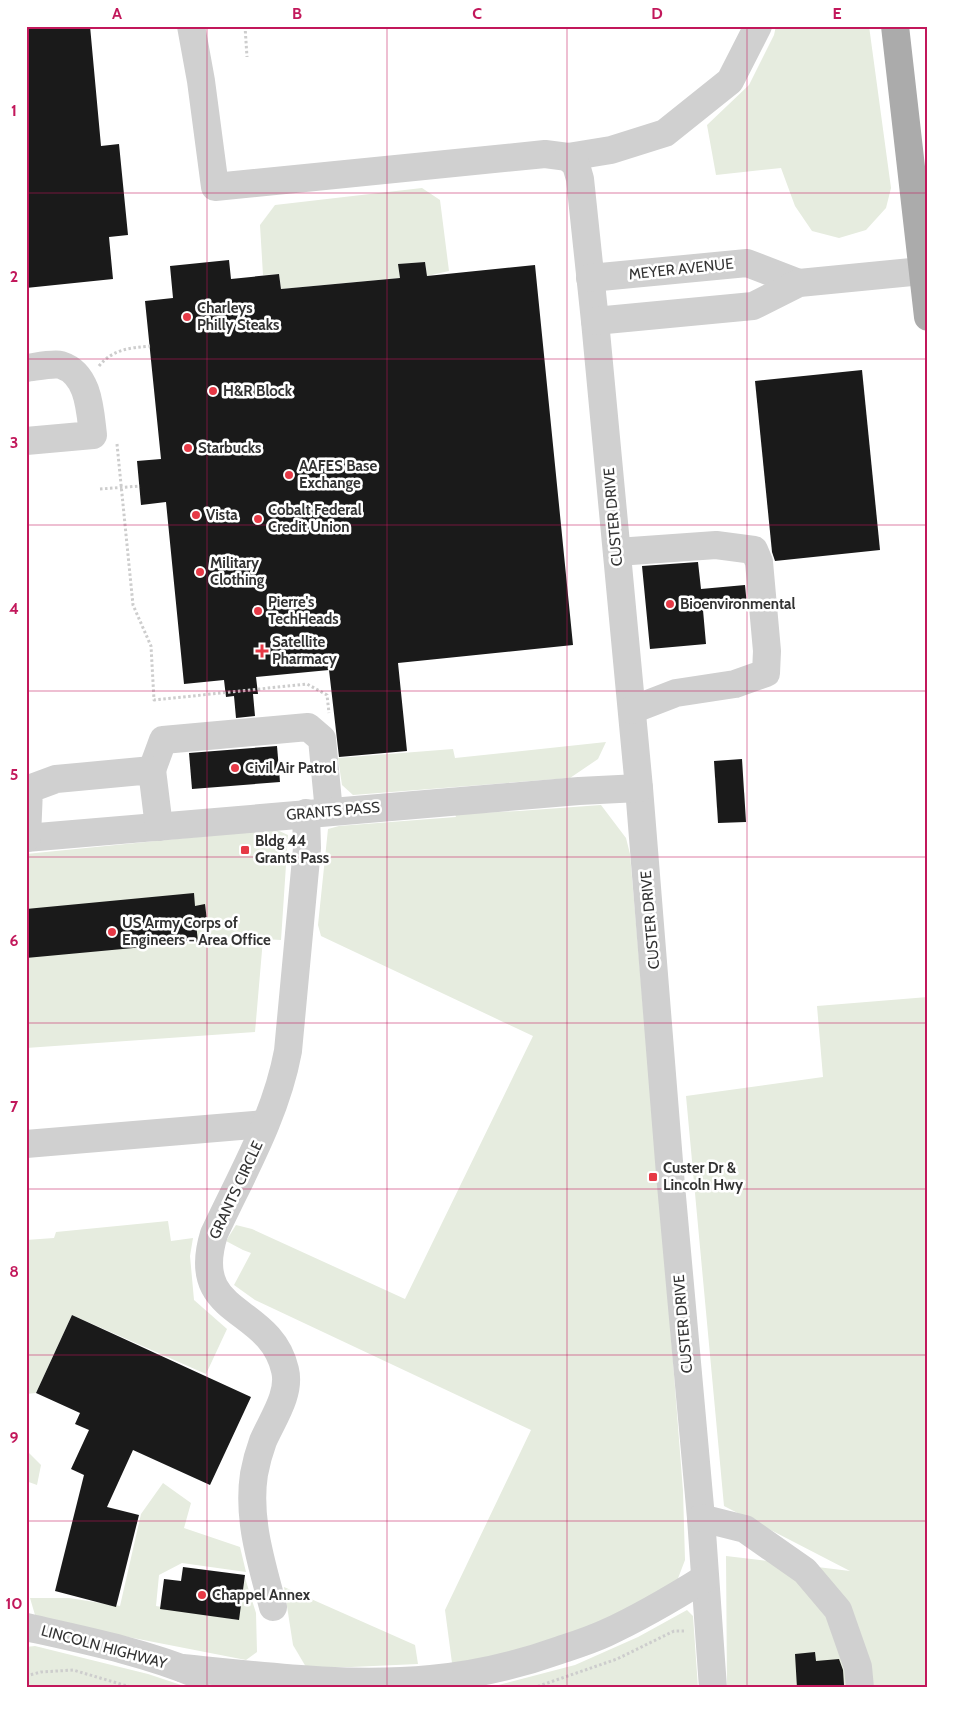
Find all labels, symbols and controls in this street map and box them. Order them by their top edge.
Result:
text: A [112,4,122,23]
text: B [292,4,302,23]
text: C [472,4,482,23]
text: D [651,4,663,23]
text: E [832,4,842,23]
text: 1 [11,101,17,120]
street label: MEYER AVENUE [628,255,734,283]
text: 2 [10,267,18,286]
place label: Charleys Philly Steaks [197,299,279,334]
marker: Charleys Philly Steaks [181,311,193,323]
place label: H&R Block [223,382,293,400]
marker: H&R Block [207,385,219,397]
text: 3 [10,433,18,452]
place label: Starbucks [198,439,261,457]
marker: Starbucks [182,442,194,454]
place label: AAFES Base Exchange [299,457,377,492]
street label: CUSTER DRIVE [600,467,626,567]
marker: AAFES Base Exchange [283,469,295,481]
place label: Cobalt Federal Credit Union [268,501,362,536]
place label: Vista [206,506,238,524]
marker: Vista [190,509,202,521]
marker: Cobalt Federal Credit Union [252,513,264,525]
place label: Military Clothing [210,554,265,589]
marker: Military Clothing [194,566,206,578]
place label: Pierre's TechHeads [268,593,339,628]
place label: Bioenvironmental [680,595,796,613]
marker: Bioenvironmental [664,598,676,610]
text: 4 [9,599,19,618]
marker: Pierre's TechHeads [252,605,264,617]
place label: Satellite Pharmacy [272,633,338,668]
marker: Satellite Pharmacy [256,645,268,657]
place label: Civil Air Patrol [245,759,336,777]
marker: Civil Air Patrol [229,762,241,774]
text: 5 [10,765,18,784]
street label: GRANTS PASS [285,798,381,824]
place label: Bldg 44 Grants Pass [255,832,329,867]
marker: Bldg 44 Grants Pass [239,844,251,856]
street label: CUSTER DRIVE [637,870,663,970]
place label: US Army Corps of Engineers - Area Office [122,914,271,949]
marker: US Army Corps of Engineers - Area Office [106,926,118,938]
text: 6 [10,931,19,950]
text: 7 [10,1097,19,1116]
street label: GRANTS CIRCLE [205,1138,267,1242]
place label: Custer Dr & Lincoln Hwy [663,1159,744,1194]
marker: Custer Dr & Lincoln Hwy [647,1171,659,1183]
text: 8 [9,1262,19,1281]
street label: CUSTER DRIVE [670,1274,696,1374]
text: 9 [10,1428,19,1447]
place label: Chappel Annex [212,1586,311,1604]
marker: Chappel Annex [196,1589,208,1601]
text: 10 [5,1594,23,1613]
street label: LINCOLN HIGHWAY [39,1622,169,1673]

